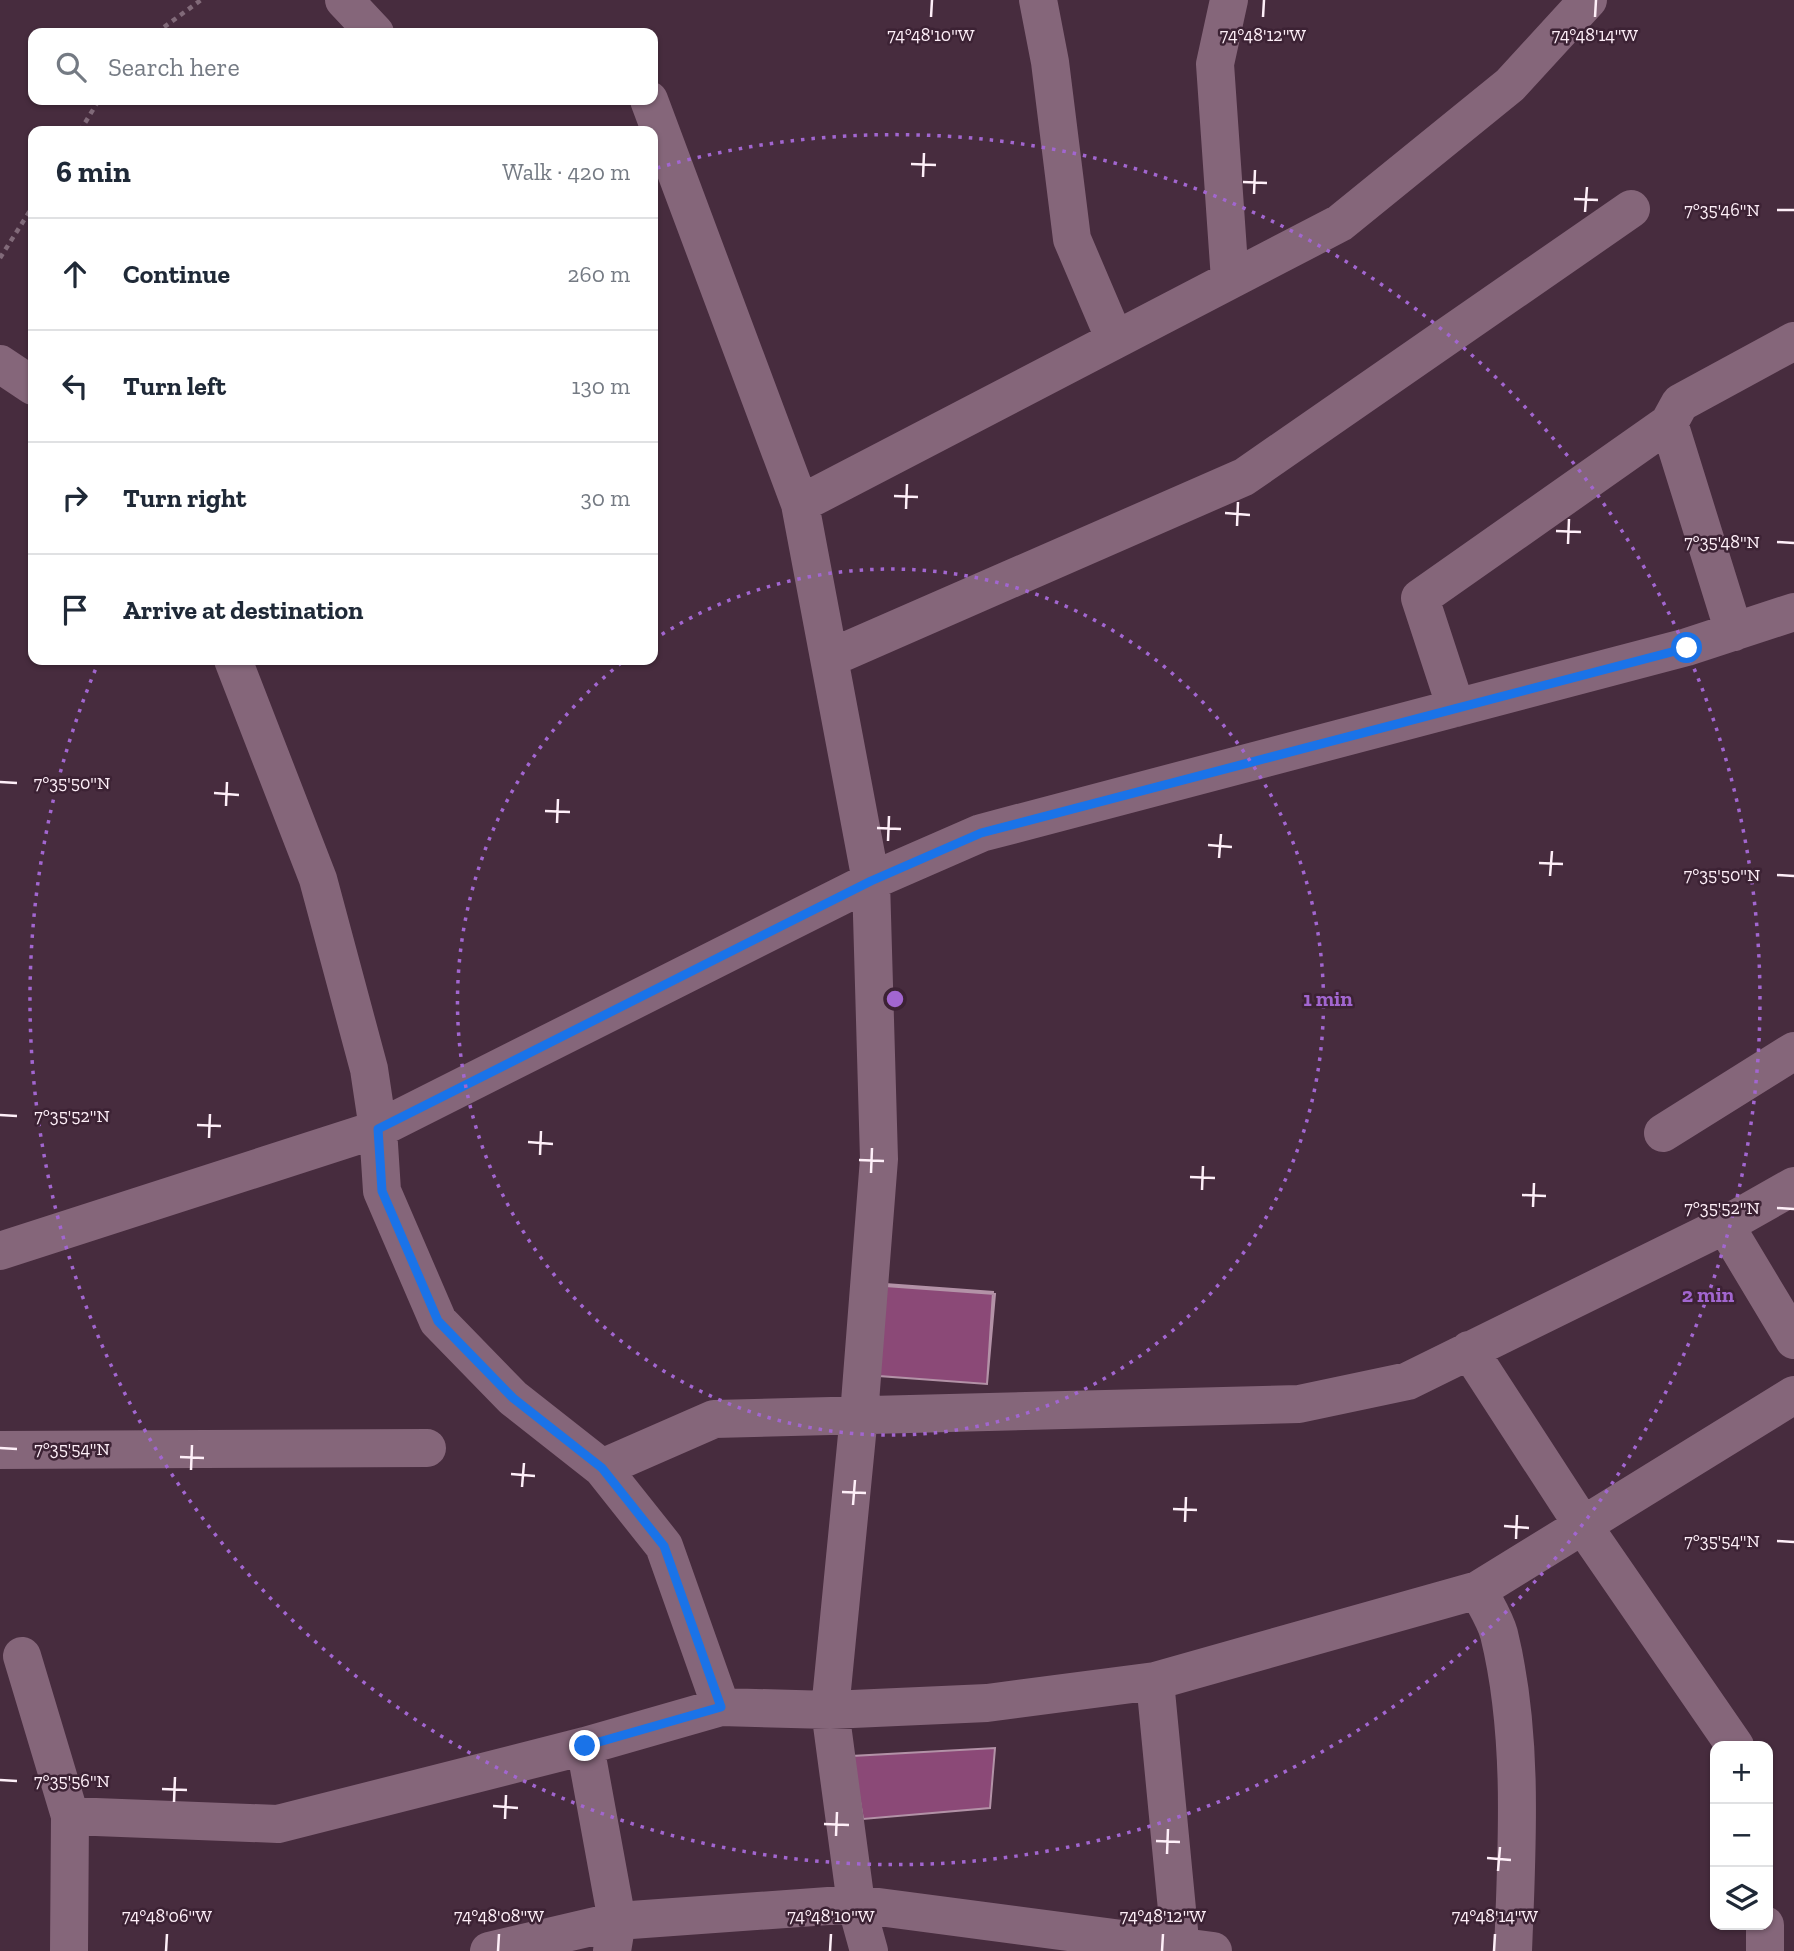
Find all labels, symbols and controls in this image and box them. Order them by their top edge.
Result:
text: 74°48'10"W [887,24,975,46]
text: 74°48'12"W [1220,24,1306,46]
text: 74°48'14"W [1552,24,1638,46]
search box [28,28,658,105]
icon: search [52,48,90,86]
text: Search here [108,51,240,83]
text: 6 min [56,154,131,190]
text: Walk · 420 m [502,158,630,186]
text: 7°35'46"N [1684,199,1760,221]
icon: ahead [56,255,94,293]
text: Continue [123,258,230,290]
text: 260 m [568,260,630,288]
icon: left [56,367,94,405]
text: Turn left [123,370,226,402]
text: 130 m [572,372,630,400]
icon: right [56,479,94,517]
text: Turn right [123,482,246,514]
text: 30 m [580,484,630,512]
text: 7°35'48"N [1684,531,1760,553]
icon: arrive [56,591,94,629]
text: Arrive at destination [123,594,363,626]
route start [1671,632,1702,663]
text: 7°35'50"N [34,772,110,794]
text: 7°35'50"N [1684,864,1760,886]
text: 1 min [1303,986,1353,1011]
centre of rings [883,987,907,1011]
text: 7°35'52"N [34,1105,110,1127]
text: 7°35'52"N [1684,1197,1760,1219]
text: 2 min [1682,1282,1735,1307]
text: 7°35'54"N [34,1438,110,1460]
text: 7°35'54"N [1684,1530,1760,1552]
route end [569,1730,600,1761]
map controls [1710,1741,1773,1930]
button: + [1710,1741,1773,1804]
text: 7°35'56"N [34,1770,110,1792]
button: − [1710,1804,1773,1867]
button: layers [1710,1867,1773,1930]
text: 74°48'06"W [122,1905,212,1927]
text: 74°48'08"W [454,1905,544,1927]
text: 74°48'10"W [787,1905,875,1927]
text: 74°48'12"W [1120,1905,1206,1927]
text: 74°48'14"W [1452,1905,1538,1927]

